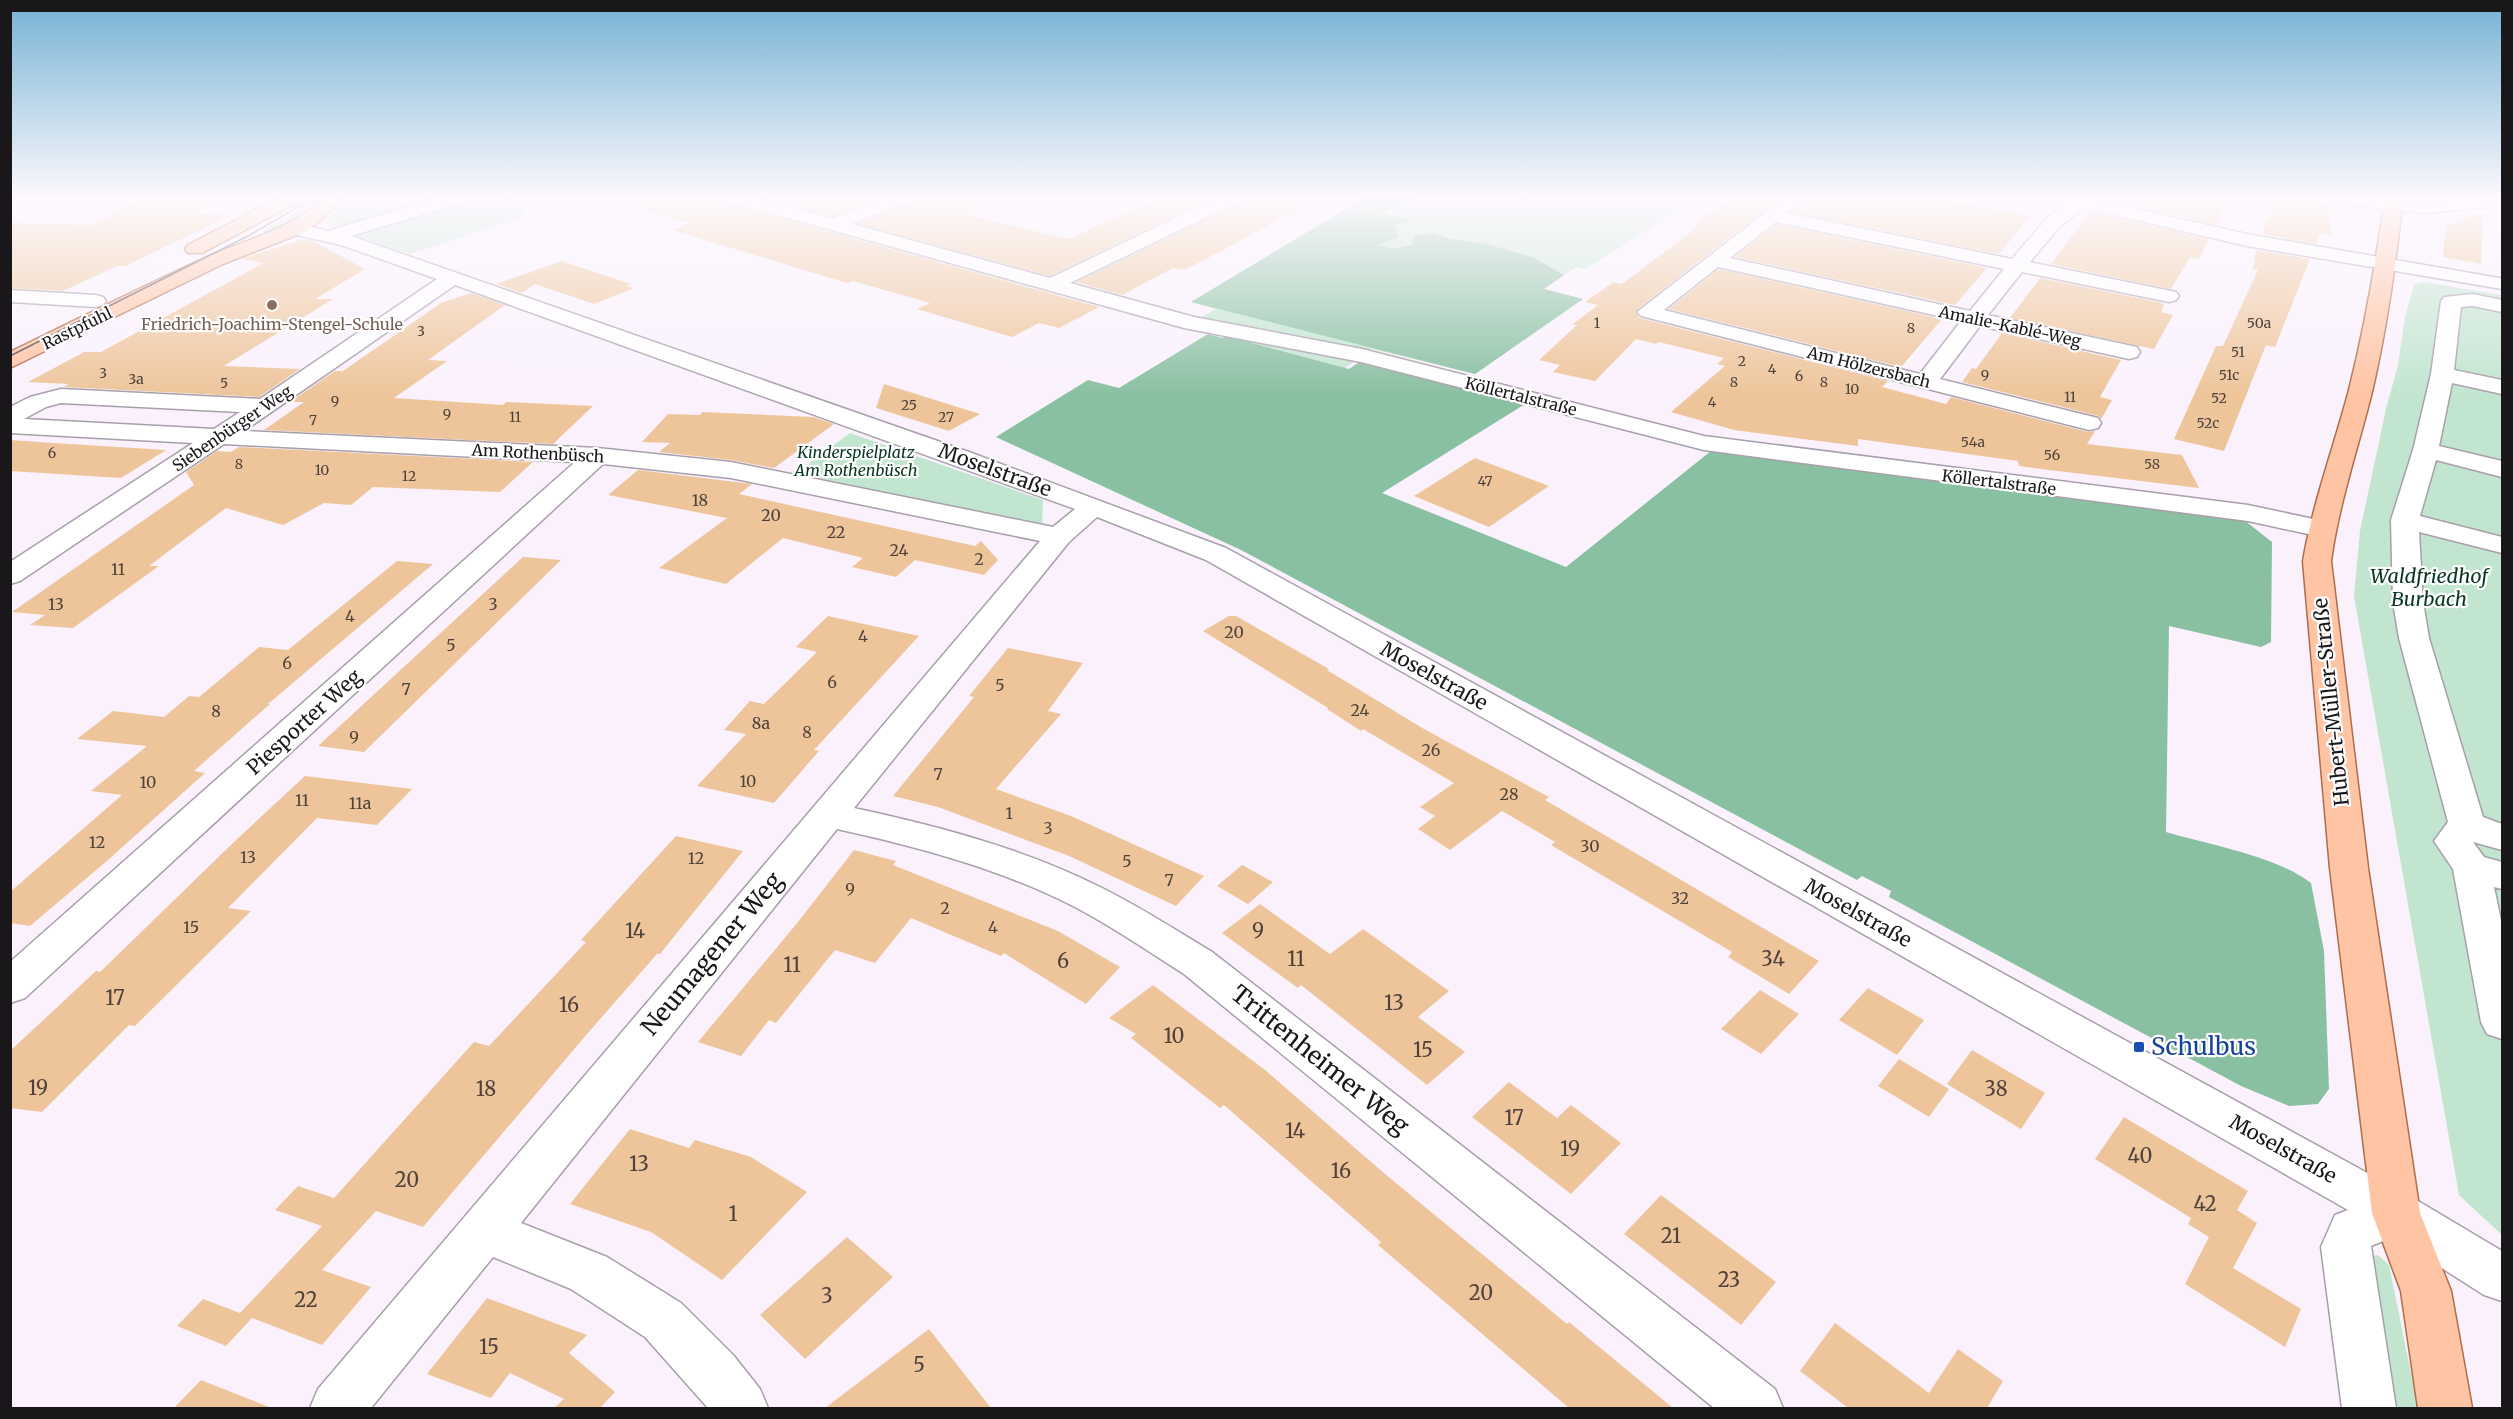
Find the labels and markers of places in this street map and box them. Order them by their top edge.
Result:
marker: Friedrich-Joachim-Stengel-Schule [265,298,279,312]
place label: Friedrich-Joachim-Stengel-Schule [141,314,403,334]
place label: Schulbus [2151,1031,2256,1062]
marker: Schulbus [2132,1040,2146,1054]

